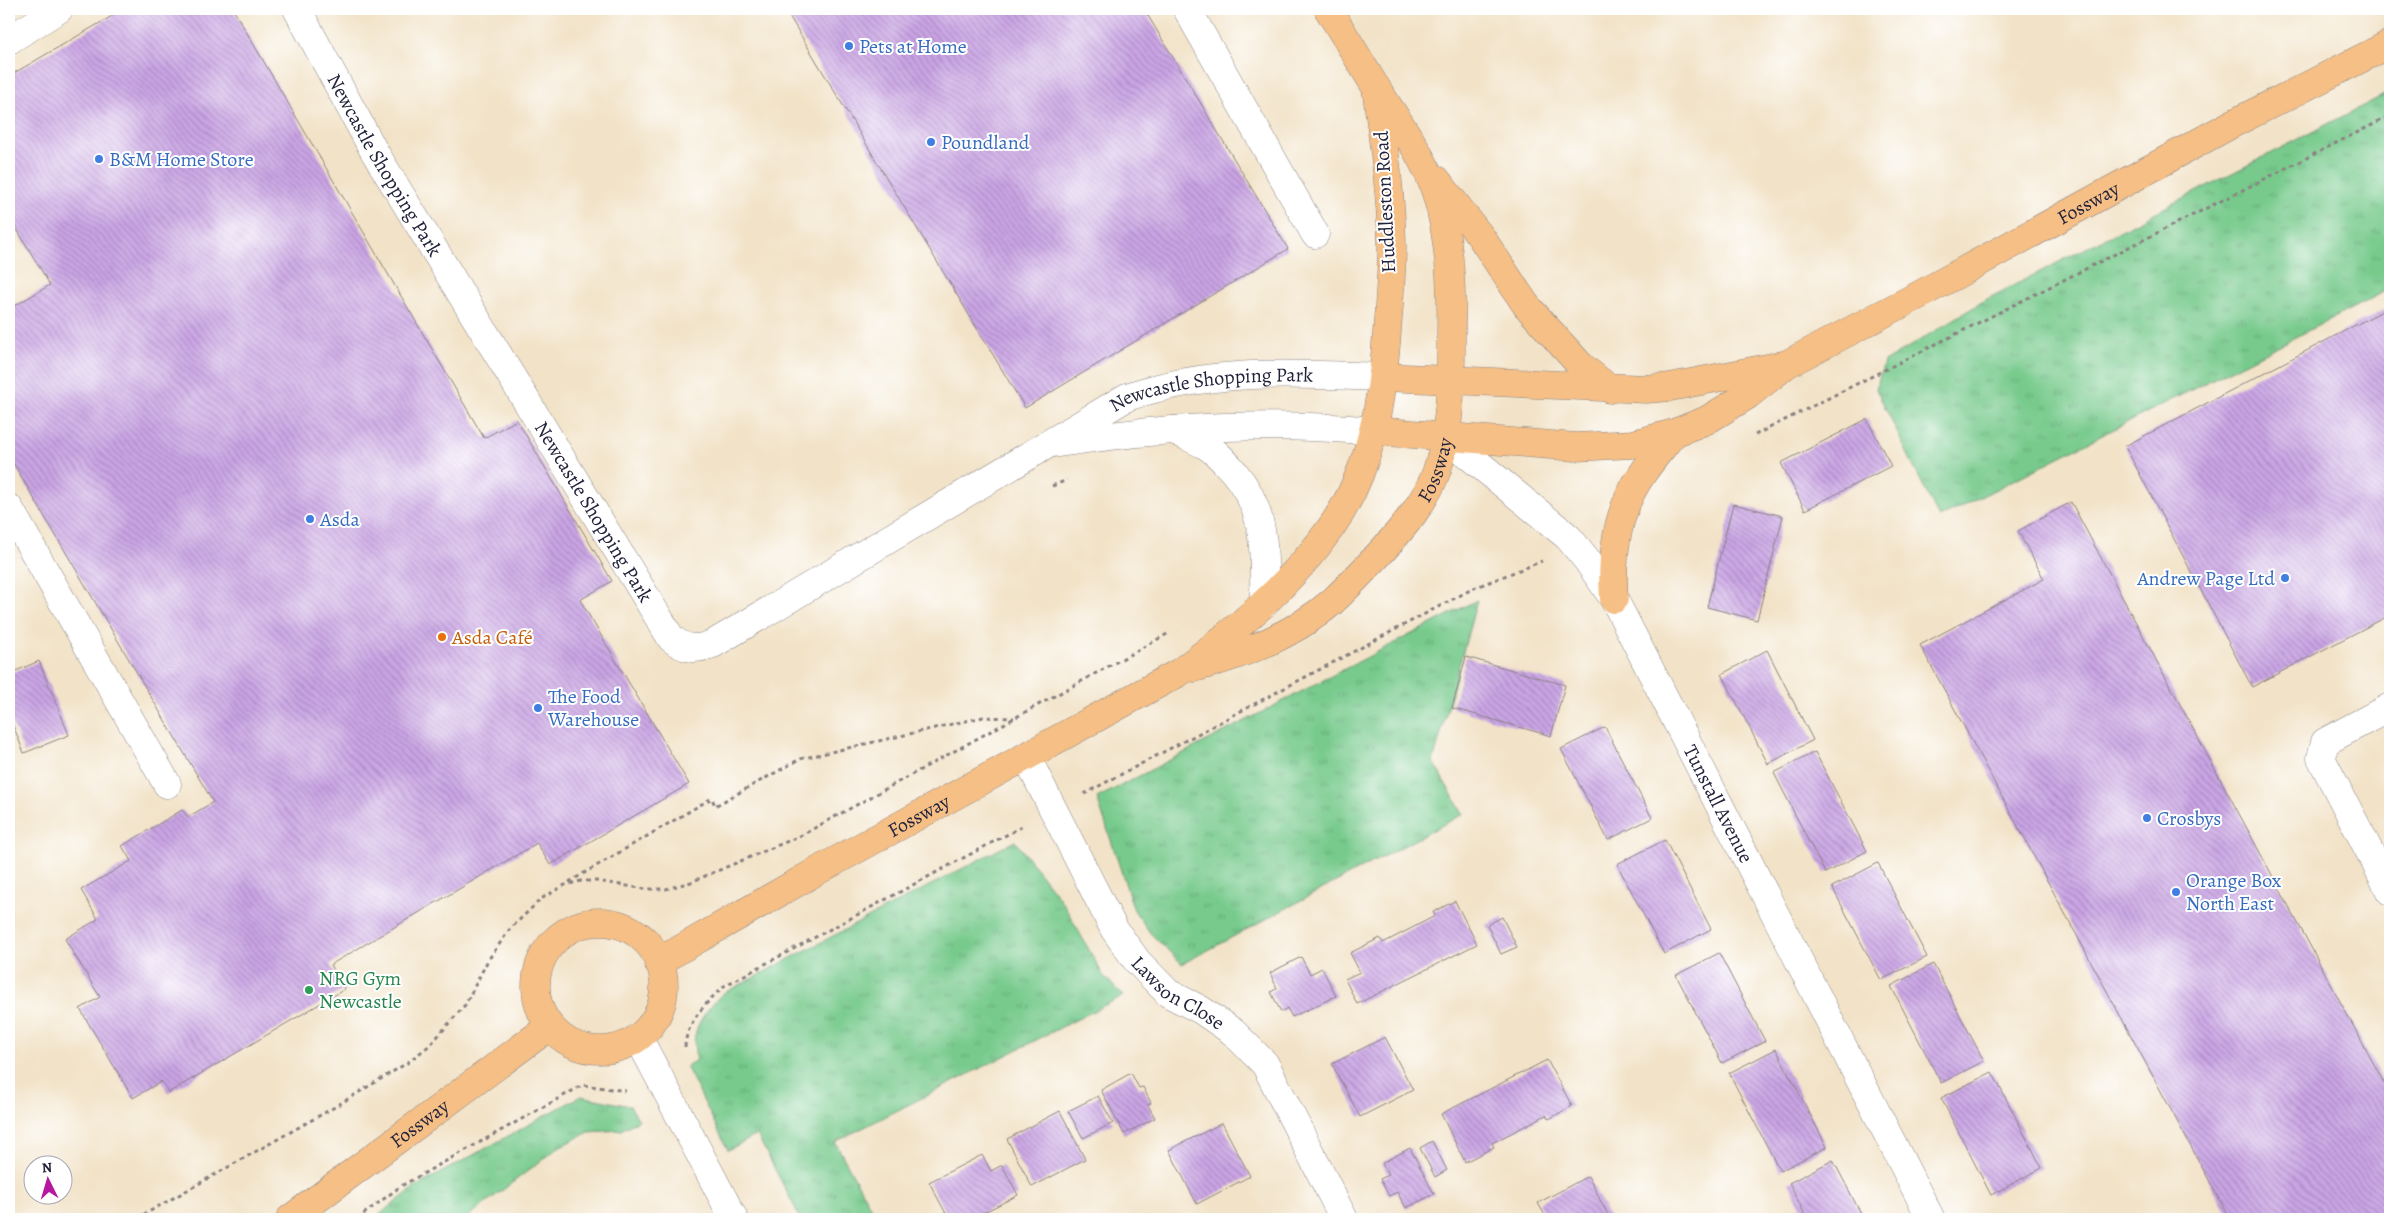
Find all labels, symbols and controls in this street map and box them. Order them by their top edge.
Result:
place label: Pets at Home [859,33,967,60]
marker: Pets at Home [843,40,855,52]
street label: Newcastle Shopping Park [321,69,449,261]
place label: Poundland [941,129,1030,156]
street label: Huddleston Road [1368,130,1402,274]
marker: Poundland [925,136,937,148]
place label: B&M Home Store [109,146,254,173]
marker: B&M Home Store [93,153,105,165]
street label: Fossway [2052,174,2125,231]
street label: Newcastle Shopping Park [1104,361,1313,418]
street label: Newcastle Shopping Park [528,416,659,607]
street label: Fossway [1411,434,1459,507]
place label: Asda [319,506,360,533]
marker: Asda [304,513,316,525]
place label: Andrew Page Ltd [2136,565,2275,592]
marker: Andrew Page Ltd [2279,572,2291,584]
place label: Asda Café [451,624,533,651]
marker: Asda Café [436,631,448,643]
place label: The Food Warehouse [547,683,639,733]
marker: The Food Warehouse [532,702,544,714]
street label: Tunstall Avenue [1677,740,1760,868]
street label: Fossway [883,787,955,843]
place label: Crosbys [2157,805,2221,832]
marker: Crosbys [2141,812,2153,824]
place label: Orange Box North East [2186,867,2282,917]
marker: Orange Box North East [2170,886,2182,898]
street label: Lawson Close [1125,950,1230,1036]
place label: NRG Gym Newcastle [319,965,402,1015]
marker: NRG Gym Newcastle [303,984,315,996]
street label: Fossway [384,1092,455,1154]
north arrow [22,1156,72,1206]
text: N [41,1158,53,1177]

